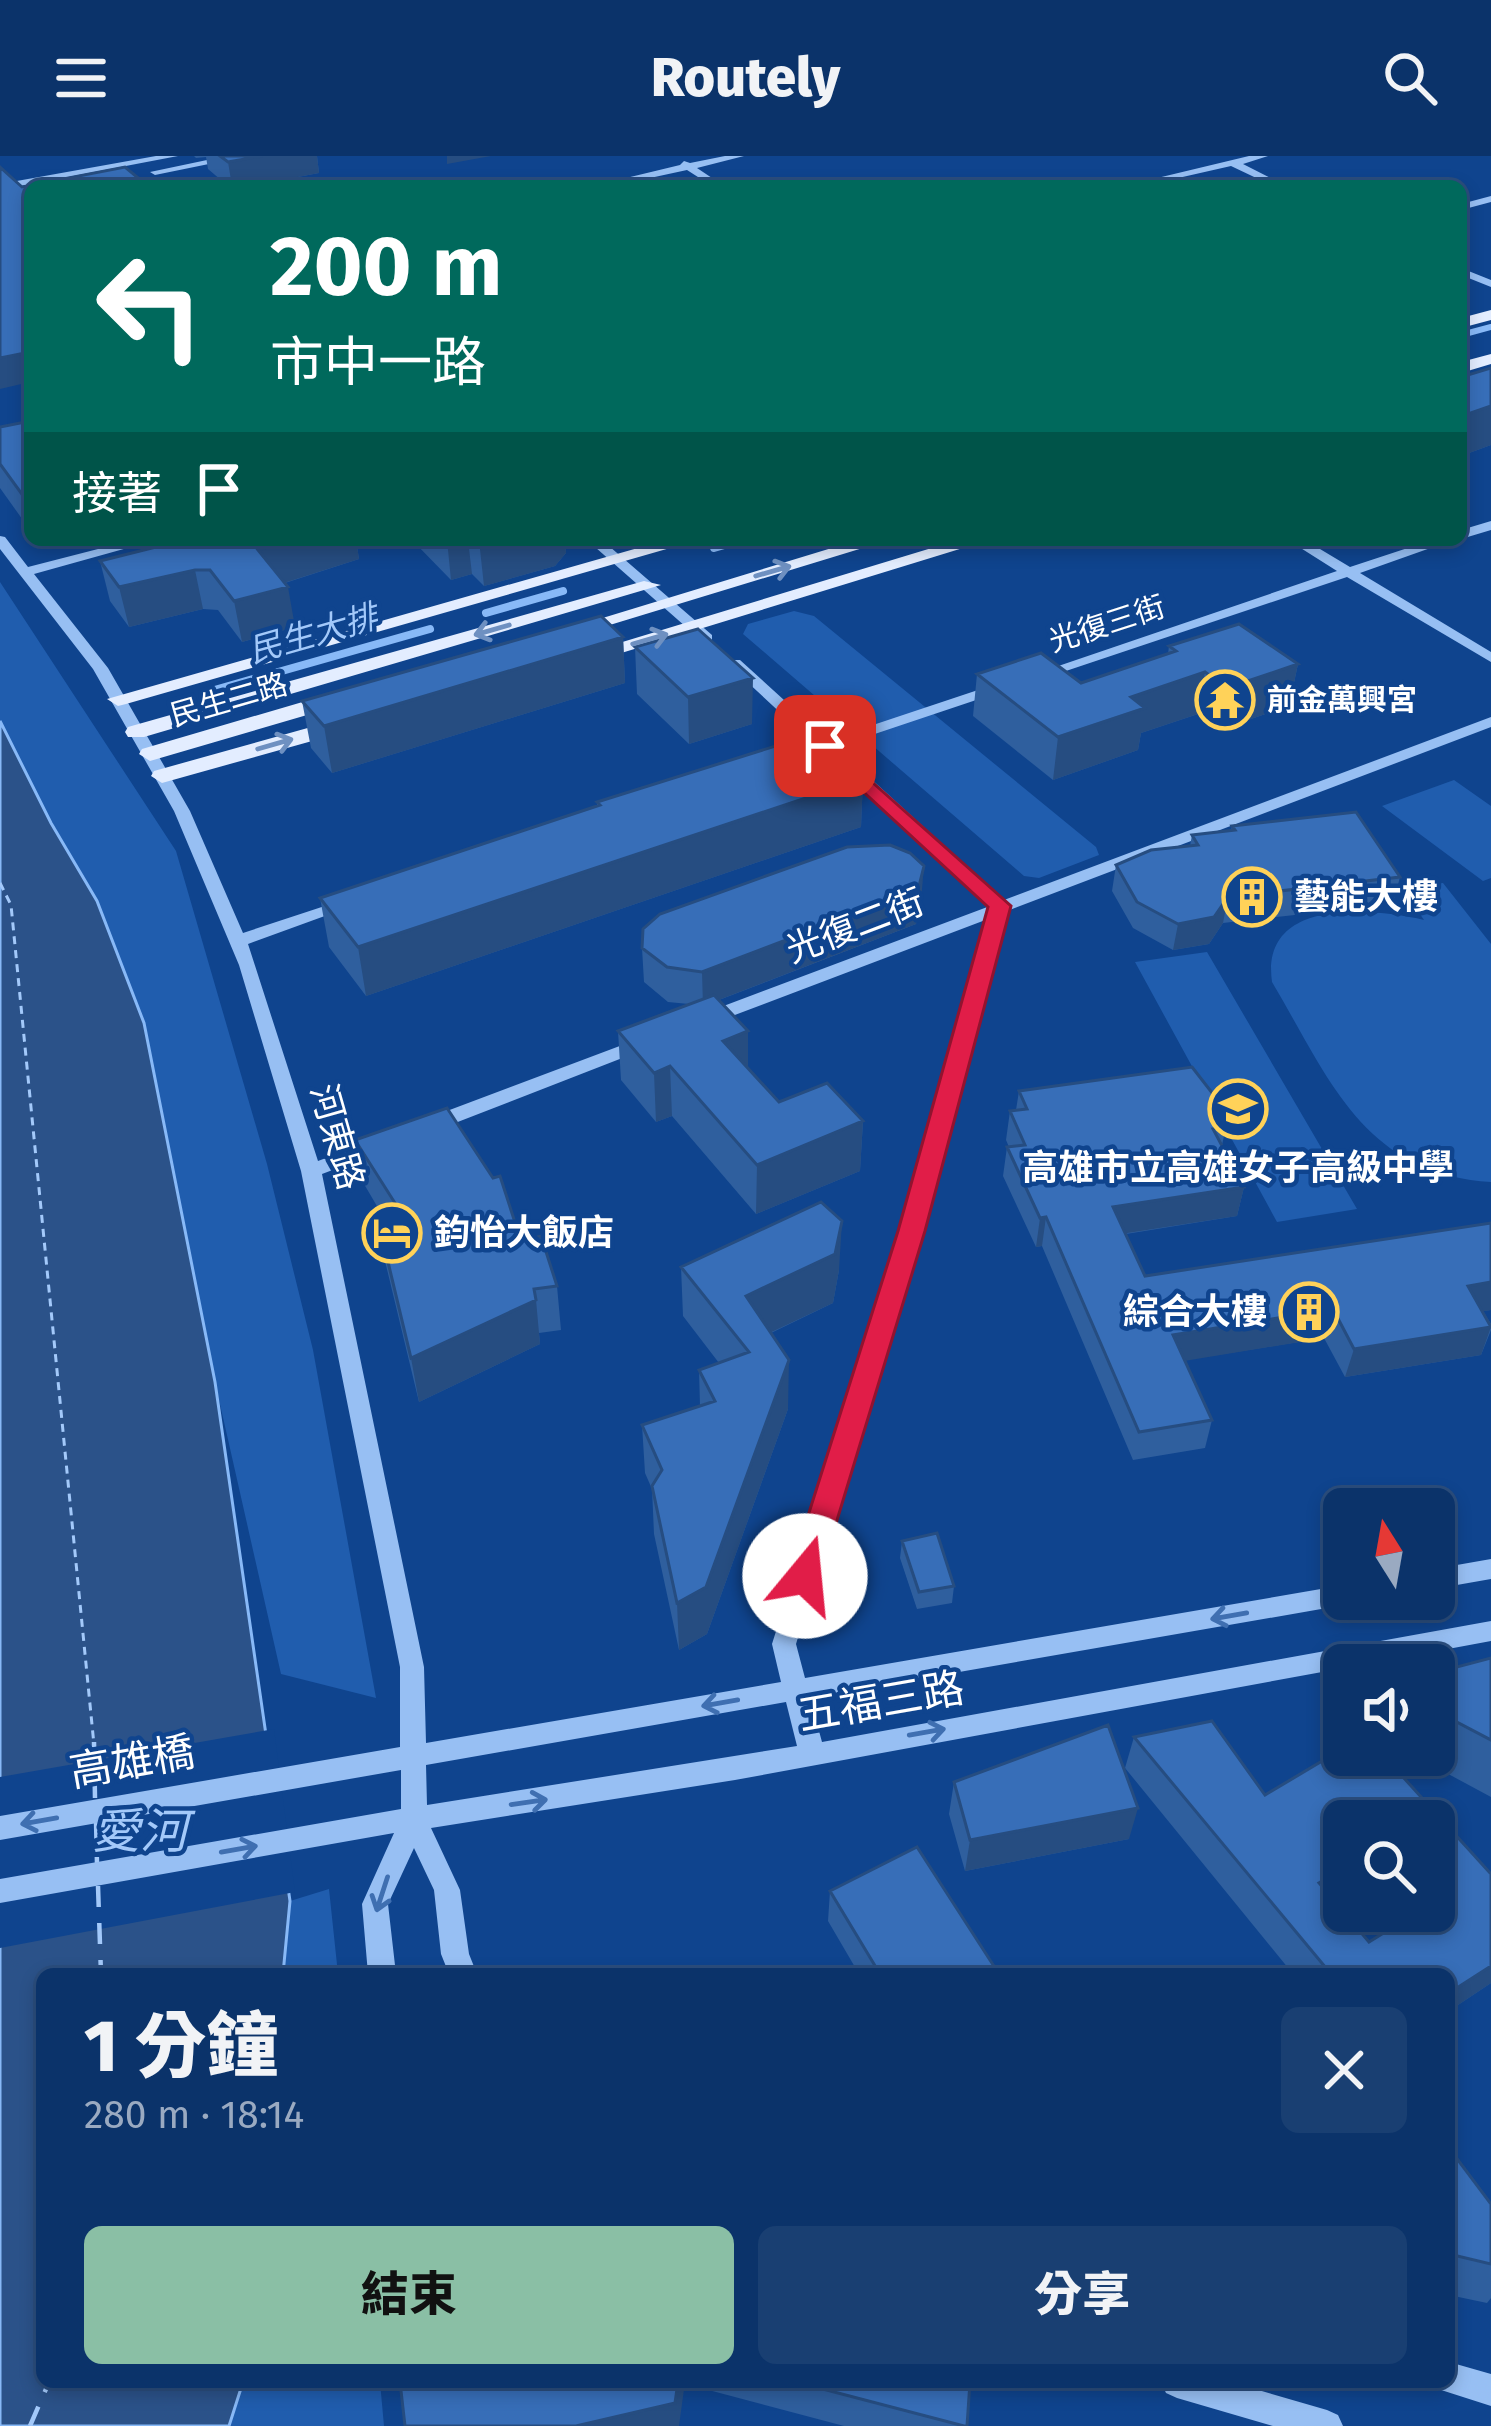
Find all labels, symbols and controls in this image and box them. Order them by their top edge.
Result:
icon: menu [48,45,114,111]
icon: search [1377,45,1443,111]
text: Routely [651,46,840,110]
text: 200 m [270,216,503,317]
icon: left [72,228,228,384]
text: 市中一路 [270,331,486,395]
icon: arrive [186,456,252,522]
text: 接著 [72,467,162,521]
one-way arrow [753,559,791,581]
street label: 光復三街 [1044,588,1170,660]
water label: 民生大排 [244,595,386,671]
one-way arrow [474,620,512,642]
one-way arrow [630,626,668,648]
street label: 民生二路 [166,666,292,734]
temple icon: 前金萬興宮 [1194,669,1256,731]
place label: 前金萬興宮 [1267,682,1417,718]
pin [774,695,876,797]
icon: arrive [792,713,858,779]
one-way arrow [255,732,293,754]
building icon: 藝能大樓 [1221,866,1283,928]
place label: 藝能大樓 [1294,875,1438,919]
street label: 光復二街 [780,880,930,972]
school or university icon: 高雄市立高雄女子高級中學 [1207,1078,1269,1140]
street label: 河東路 [301,1079,373,1195]
place label: 高雄市立高雄女子高級中學 [1022,1146,1454,1190]
hotel icon: 鈞怡大飯店 [361,1202,423,1264]
place label: 鈞怡大飯店 [434,1211,614,1255]
building icon: 綜合大樓 [1278,1281,1340,1343]
place label: 綜合大樓 [1123,1290,1267,1334]
north arrow [1323,1488,1455,1620]
map controls [1323,1488,1455,1932]
position arrow [742,1513,868,1639]
one-way arrow [1210,1606,1249,1629]
button: sound [1323,1644,1455,1776]
street label: 五福三路 [794,1663,968,1741]
one-way arrow [702,1693,741,1716]
one-way arrow [906,1720,945,1743]
street label: 高雄橋 [66,1726,198,1798]
one-way arrow [509,1790,548,1813]
button: search [1323,1800,1455,1932]
water label: 愛河 [92,1803,196,1861]
one-way arrow [20,1811,59,1834]
one-way arrow [219,1836,258,1859]
one-way arrow [370,1874,392,1912]
text: 1 分鐘 [84,2004,278,2090]
button: close [1281,2007,1407,2133]
text: 280 m · 18:14 [84,2092,304,2138]
button: 結束 [84,2226,734,2364]
button: 分享 [758,2226,1407,2364]

